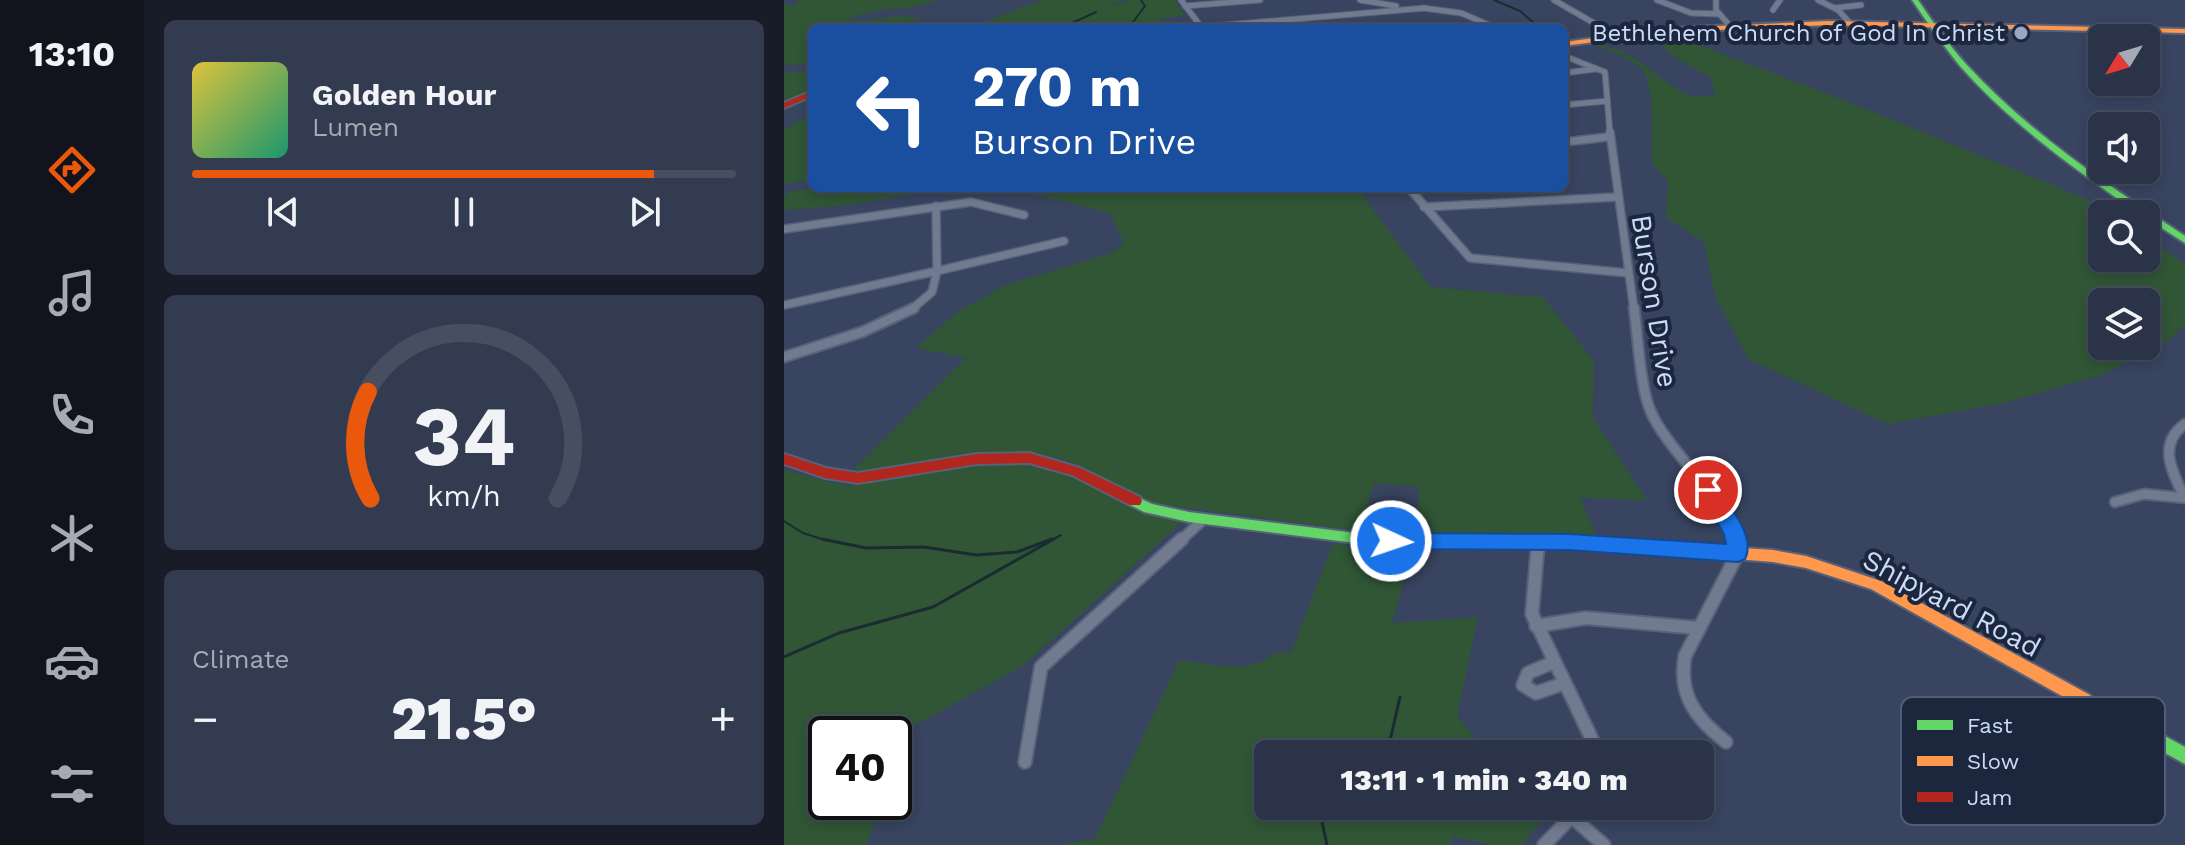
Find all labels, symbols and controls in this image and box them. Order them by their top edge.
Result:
place label: Bethlehem Church of God In Christ [1592,19,2005,47]
marker: Bethlehem Church of God In Christ [2012,24,2030,42]
north arrow [2088,24,2160,96]
map controls [2088,24,2160,360]
text: 13:10 [29,33,115,75]
text: 270 m [972,54,1142,120]
icon: left [840,56,944,160]
text: Golden Hour [312,77,496,112]
text: Lumen [312,112,399,142]
button: sound [2088,112,2160,184]
text: Burson Drive [972,121,1196,163]
icon: directions [44,142,100,198]
icon: previous [261,190,305,234]
icon: pause [442,190,486,234]
icon: next [623,190,667,234]
button: search [2088,200,2160,272]
street label: Burson Drive [1625,212,1684,390]
icon: music [44,265,100,321]
button: layers [2088,288,2160,360]
icon: phone [44,387,100,443]
text: 34 [412,387,516,484]
pin [1674,456,1742,524]
icon: arrive [1686,468,1730,512]
text: km/h [427,479,501,513]
position arrow [1349,499,1433,583]
icon: climate [44,510,100,566]
street label: Shipyard Road [1857,543,2046,664]
icon: car [44,633,100,689]
text: Climate [192,644,290,674]
text: 21.5° [391,683,537,754]
text: − [192,693,219,745]
text: + [709,693,736,745]
legend [1901,697,2165,825]
text: Fast [1967,713,2013,738]
speed limit sign: 40 [808,716,912,820]
text: Slow [1967,749,2019,774]
icon: filters [44,756,100,812]
text: 13:11 · 1 min · 340 m [1341,762,1628,797]
text: Jam [1967,785,2012,810]

